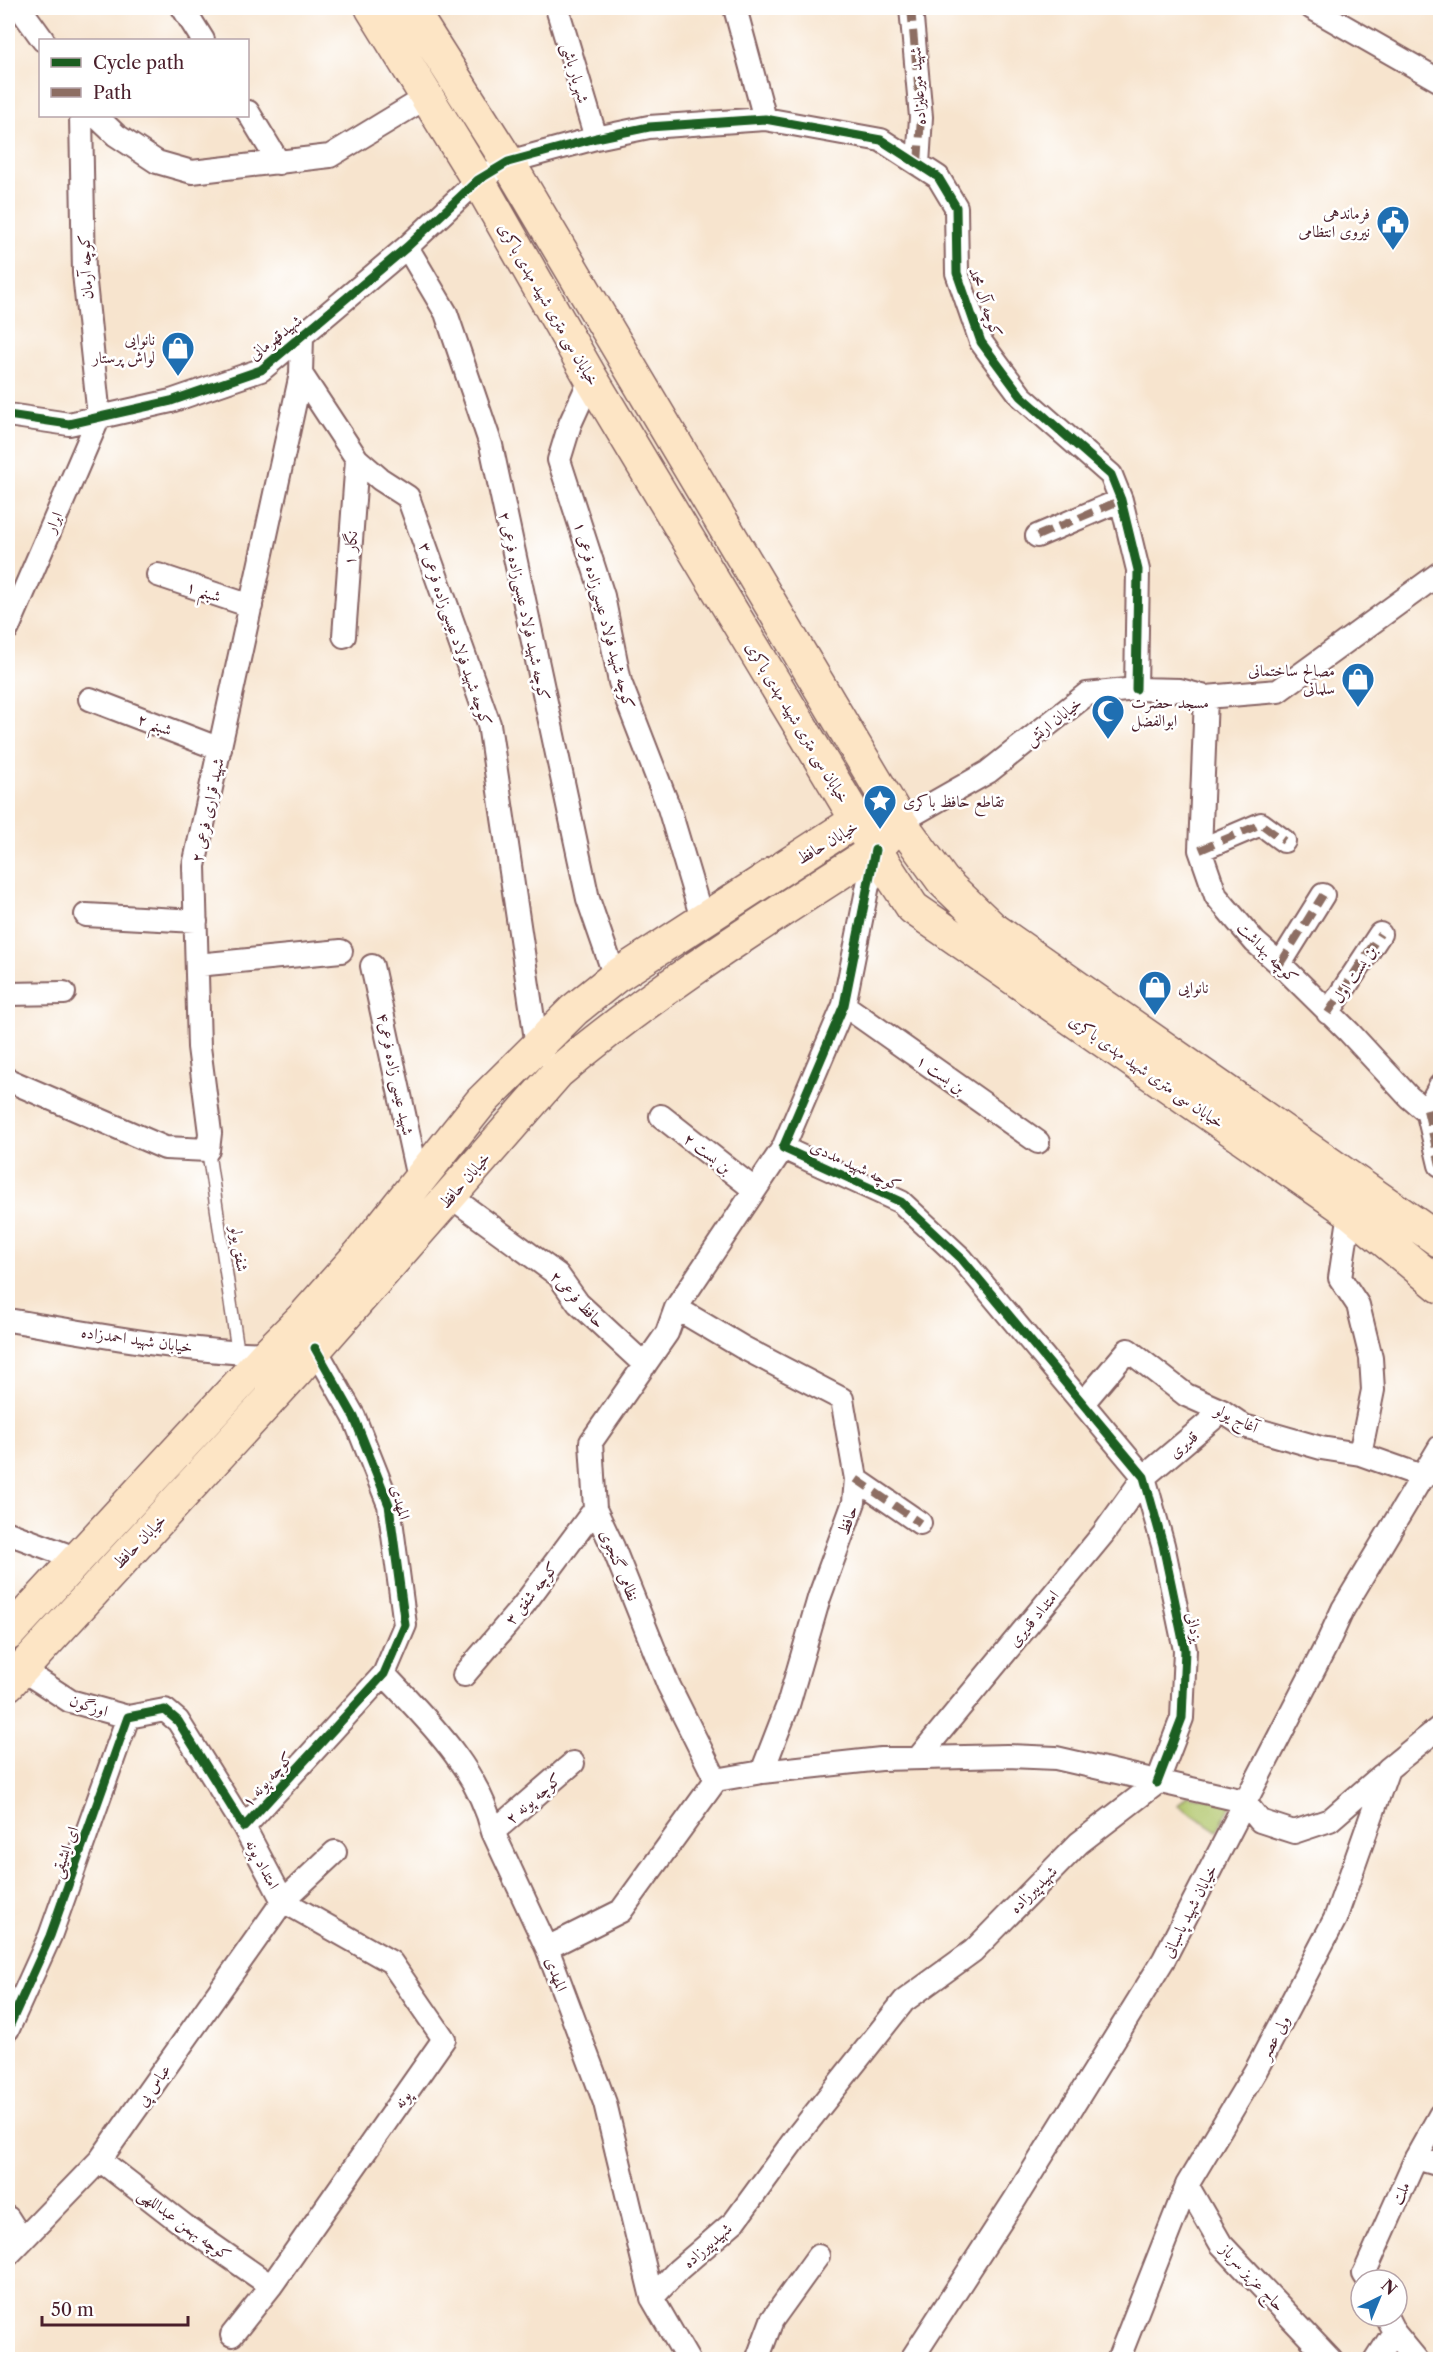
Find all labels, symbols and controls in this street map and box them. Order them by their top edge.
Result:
legend [39,39,249,117]
street label: شهریار باشی [556,41,594,106]
street label: شهید میرعلیزاده [904,46,931,126]
text: Cycle path [93,52,184,74]
text: Path [93,82,132,104]
place label: فرماندهی نیروی انتظامی [1298,203,1370,241]
public building icon: فرماندهی نیروی انتظامی [1375,204,1411,251]
street label: خیابان سی متری شهید مهدی باکری [492,219,604,390]
street label: کوچه آرمان [73,234,99,300]
street label: کوچه آل محمد [963,264,1007,340]
street label: شهیدقهرمانی [244,310,306,365]
place label: نانوایی لواش پرستار [90,329,155,368]
shop icon: نانوایی لواش پرستار [160,330,196,377]
street label: ابرار [39,508,66,537]
street label: کوچه شهید فولاد عیسی‌زاده فرعی ۲ [493,510,555,703]
street label: کوچه شهید فولاد عیسی‌زاده فرعی ۱ [568,519,640,711]
street label: نگار ۱ [339,530,361,566]
street label: کوچه شهید فولاد عیسی‌زاده فرعی ۳ [413,540,497,729]
street label: شبنم ۱ [182,576,224,613]
street label: خیابان سی متری شهید مهدی باکری [740,638,854,807]
place label: مصالح ساختمانی سلمانی [1248,660,1335,698]
shop icon: مصالح ساختمانی سلمانی [1340,661,1376,708]
place label: مسجد حضرت ابوالفضل [1131,692,1209,732]
street label: خیابان ارتش [1020,693,1086,750]
mosque icon: مسجد حضرت ابوالفضل [1090,693,1126,740]
street label: شبنم ۲ [132,708,175,746]
street label: شهید قراری فرعی ۲ [186,756,229,864]
place icon: تقاطع حافظ باکری [862,783,898,830]
place label: تقاطع حافظ باکری [903,791,1005,817]
street label: خیابان حافظ [793,816,861,868]
street label: کوچه بهداشت [1232,917,1303,988]
street label: بن بست اول [1327,941,1381,1007]
shop icon: نانوایی [1137,969,1173,1016]
place label: نانوایی [1178,977,1208,998]
street label: خیابان سی متری شهید مهدی باکری [1065,1010,1228,1134]
street label: شهید عیسی زاده فرعی۴ [371,1011,419,1137]
street label: بن بست ۱ [912,1050,969,1099]
street label: بن بست ۲ [679,1128,736,1179]
street label: کوچه شهید مددی [807,1135,905,1197]
street label: خیابان حافظ [434,1148,494,1212]
street label: شفق یولو [226,1223,253,1273]
street label: حافظ فرعی۲ [546,1266,610,1333]
street label: خیابان شهید احمدزاده [80,1321,194,1358]
street label: آغاج یولو [1208,1398,1263,1442]
street label: قدیری [1164,1426,1202,1462]
street label: المهدی [387,1482,415,1522]
street label: حافظ [833,1503,861,1537]
street label: خیابان حافظ [108,1510,170,1572]
street label: نظامی گنجوی [595,1526,644,1604]
street label: کوچه شفق ۳ [500,1557,563,1630]
street label: امتداد قدیری [1003,1585,1063,1651]
street label: یزدانی [1182,1610,1208,1646]
street label: اوزگون [67,1689,111,1722]
street label: کوچه پونه ۱ [237,1747,298,1812]
street label: کوچه پونه ۲ [501,1768,566,1829]
street label: ای ایشیقی [46,1824,84,1881]
street label: امتداد پونه [240,1836,284,1893]
street label: شهیدپیرزاده [1005,1861,1062,1918]
street label: خیابان شهید پاسبانی [1157,1861,1223,1962]
street label: المهدی [542,1954,572,1994]
street label: ولی عصر [1253,2012,1295,2065]
street label: عباس پی [131,2060,177,2112]
street label: پونه [389,2085,417,2113]
street label: ملت [1386,2178,1414,2208]
street label: کوچه بهمن عبداللهی [133,2183,236,2266]
street label: شهیدپیرزاده [678,2218,737,2273]
street label: حاج عزیز سرباز [1212,2237,1289,2318]
north arrow [1349,2268,1409,2328]
text: N [1377,2275,1401,2299]
scale bar [42,2289,188,2327]
text: 50 m [51,2299,94,2321]

